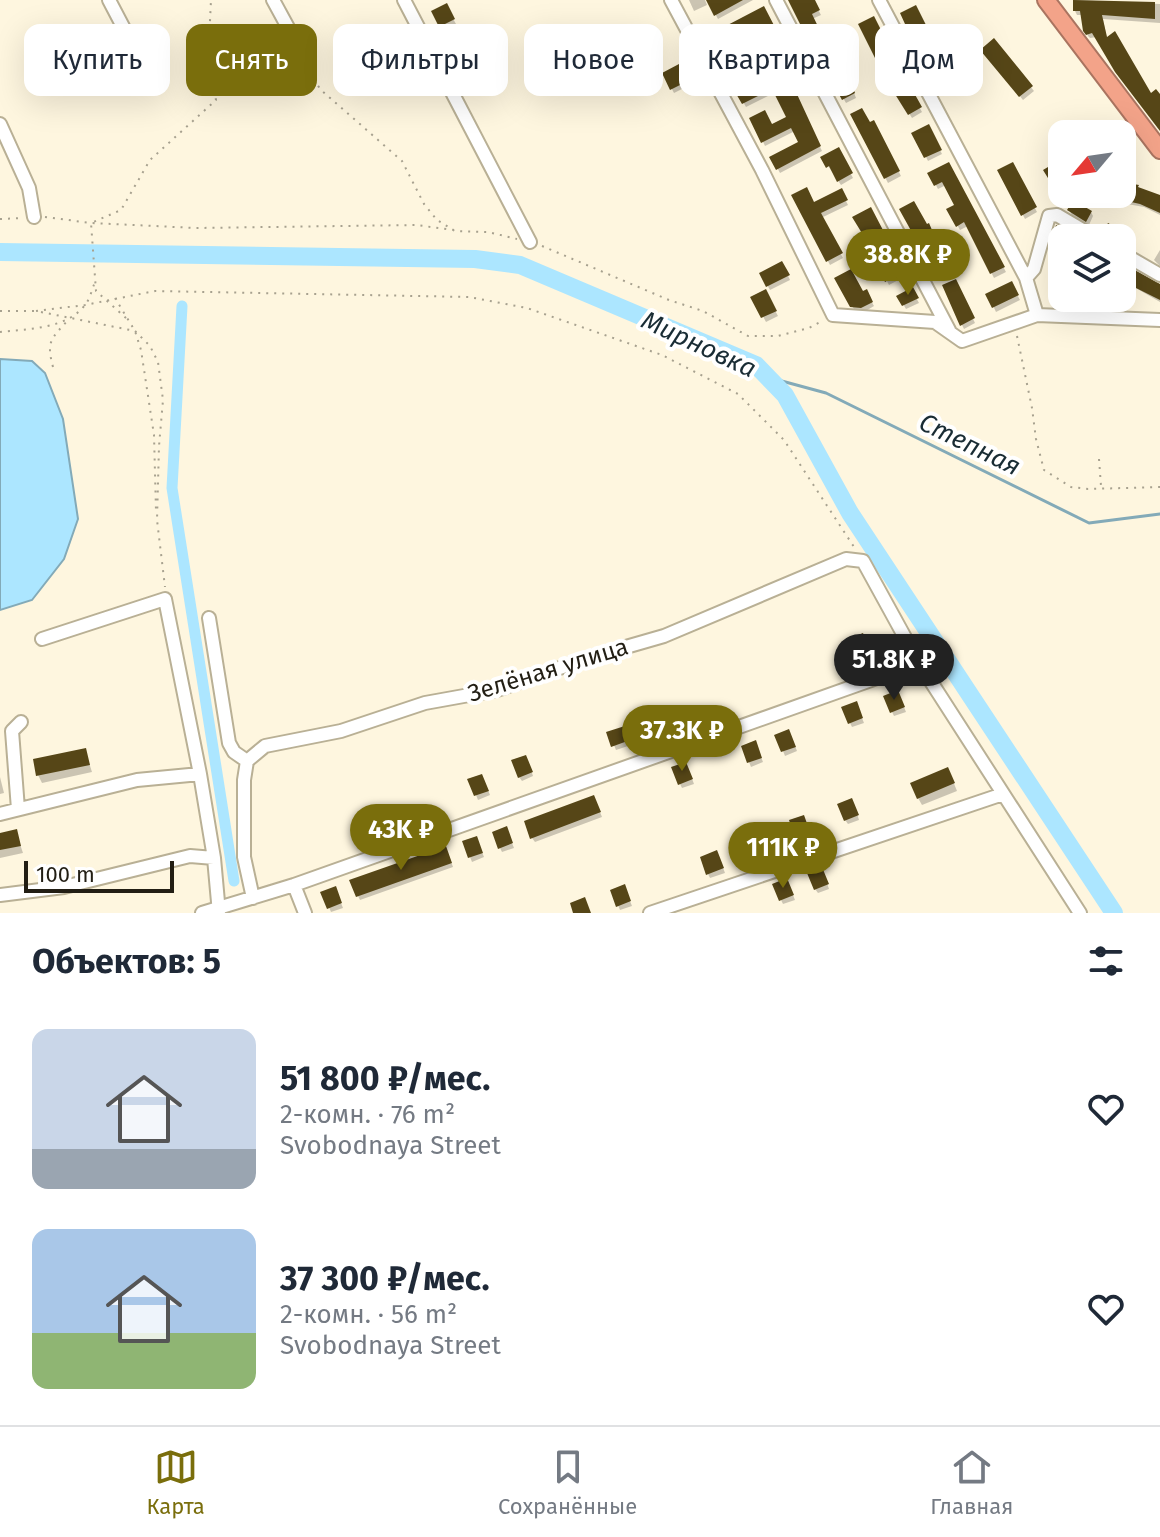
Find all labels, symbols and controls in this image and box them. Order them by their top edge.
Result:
chip: Купить [24,24,170,96]
chip: Снять [186,24,317,96]
chip: Фильтры [333,24,508,96]
chip: Новое [524,24,663,96]
chip: Квартира [679,24,859,96]
chip: Дом [875,24,983,96]
north arrow [1048,120,1136,208]
map controls [1048,120,1136,312]
button: layers [1048,224,1136,312]
pin: 38.8K ₽ [834,229,982,297]
text: 38.8K ₽ [864,239,952,270]
water label: Мирновка [637,304,761,384]
water label: Степная [914,407,1026,482]
street label: Зелёная улица [465,632,631,708]
pin: 51.8K ₽ [820,634,968,702]
text: 51.8K ₽ [852,644,936,675]
pin: 37.3K ₽ [608,705,756,773]
text: 37.3K ₽ [640,715,724,746]
pin: 43K ₽ [345,804,457,872]
text: 43K ₽ [368,814,434,845]
pin: 111K ₽ [718,822,848,890]
text: 111K ₽ [746,832,820,863]
scale bar [24,857,174,893]
text: 100 m [36,861,95,888]
icon: filters [1084,939,1128,983]
text: Объектов: 5 [32,941,221,982]
text: 51 800 ₽/мес. [280,1058,490,1099]
icon: home [96,1061,192,1157]
icon: heart [1084,1087,1128,1131]
text: 2-комн. · 76 m² [280,1099,455,1130]
text: Svobodnaya Street [280,1130,501,1161]
text: 37 300 ₽/мес. [280,1258,490,1299]
icon: home [96,1261,192,1357]
icon: heart [1084,1287,1128,1331]
text: 2-комн. · 56 m² [280,1299,457,1330]
text: Svobodnaya Street [280,1330,501,1361]
tab: Карта [147,1445,205,1520]
tab: Сохранённые [498,1445,637,1520]
tab: Главная [930,1445,1013,1520]

